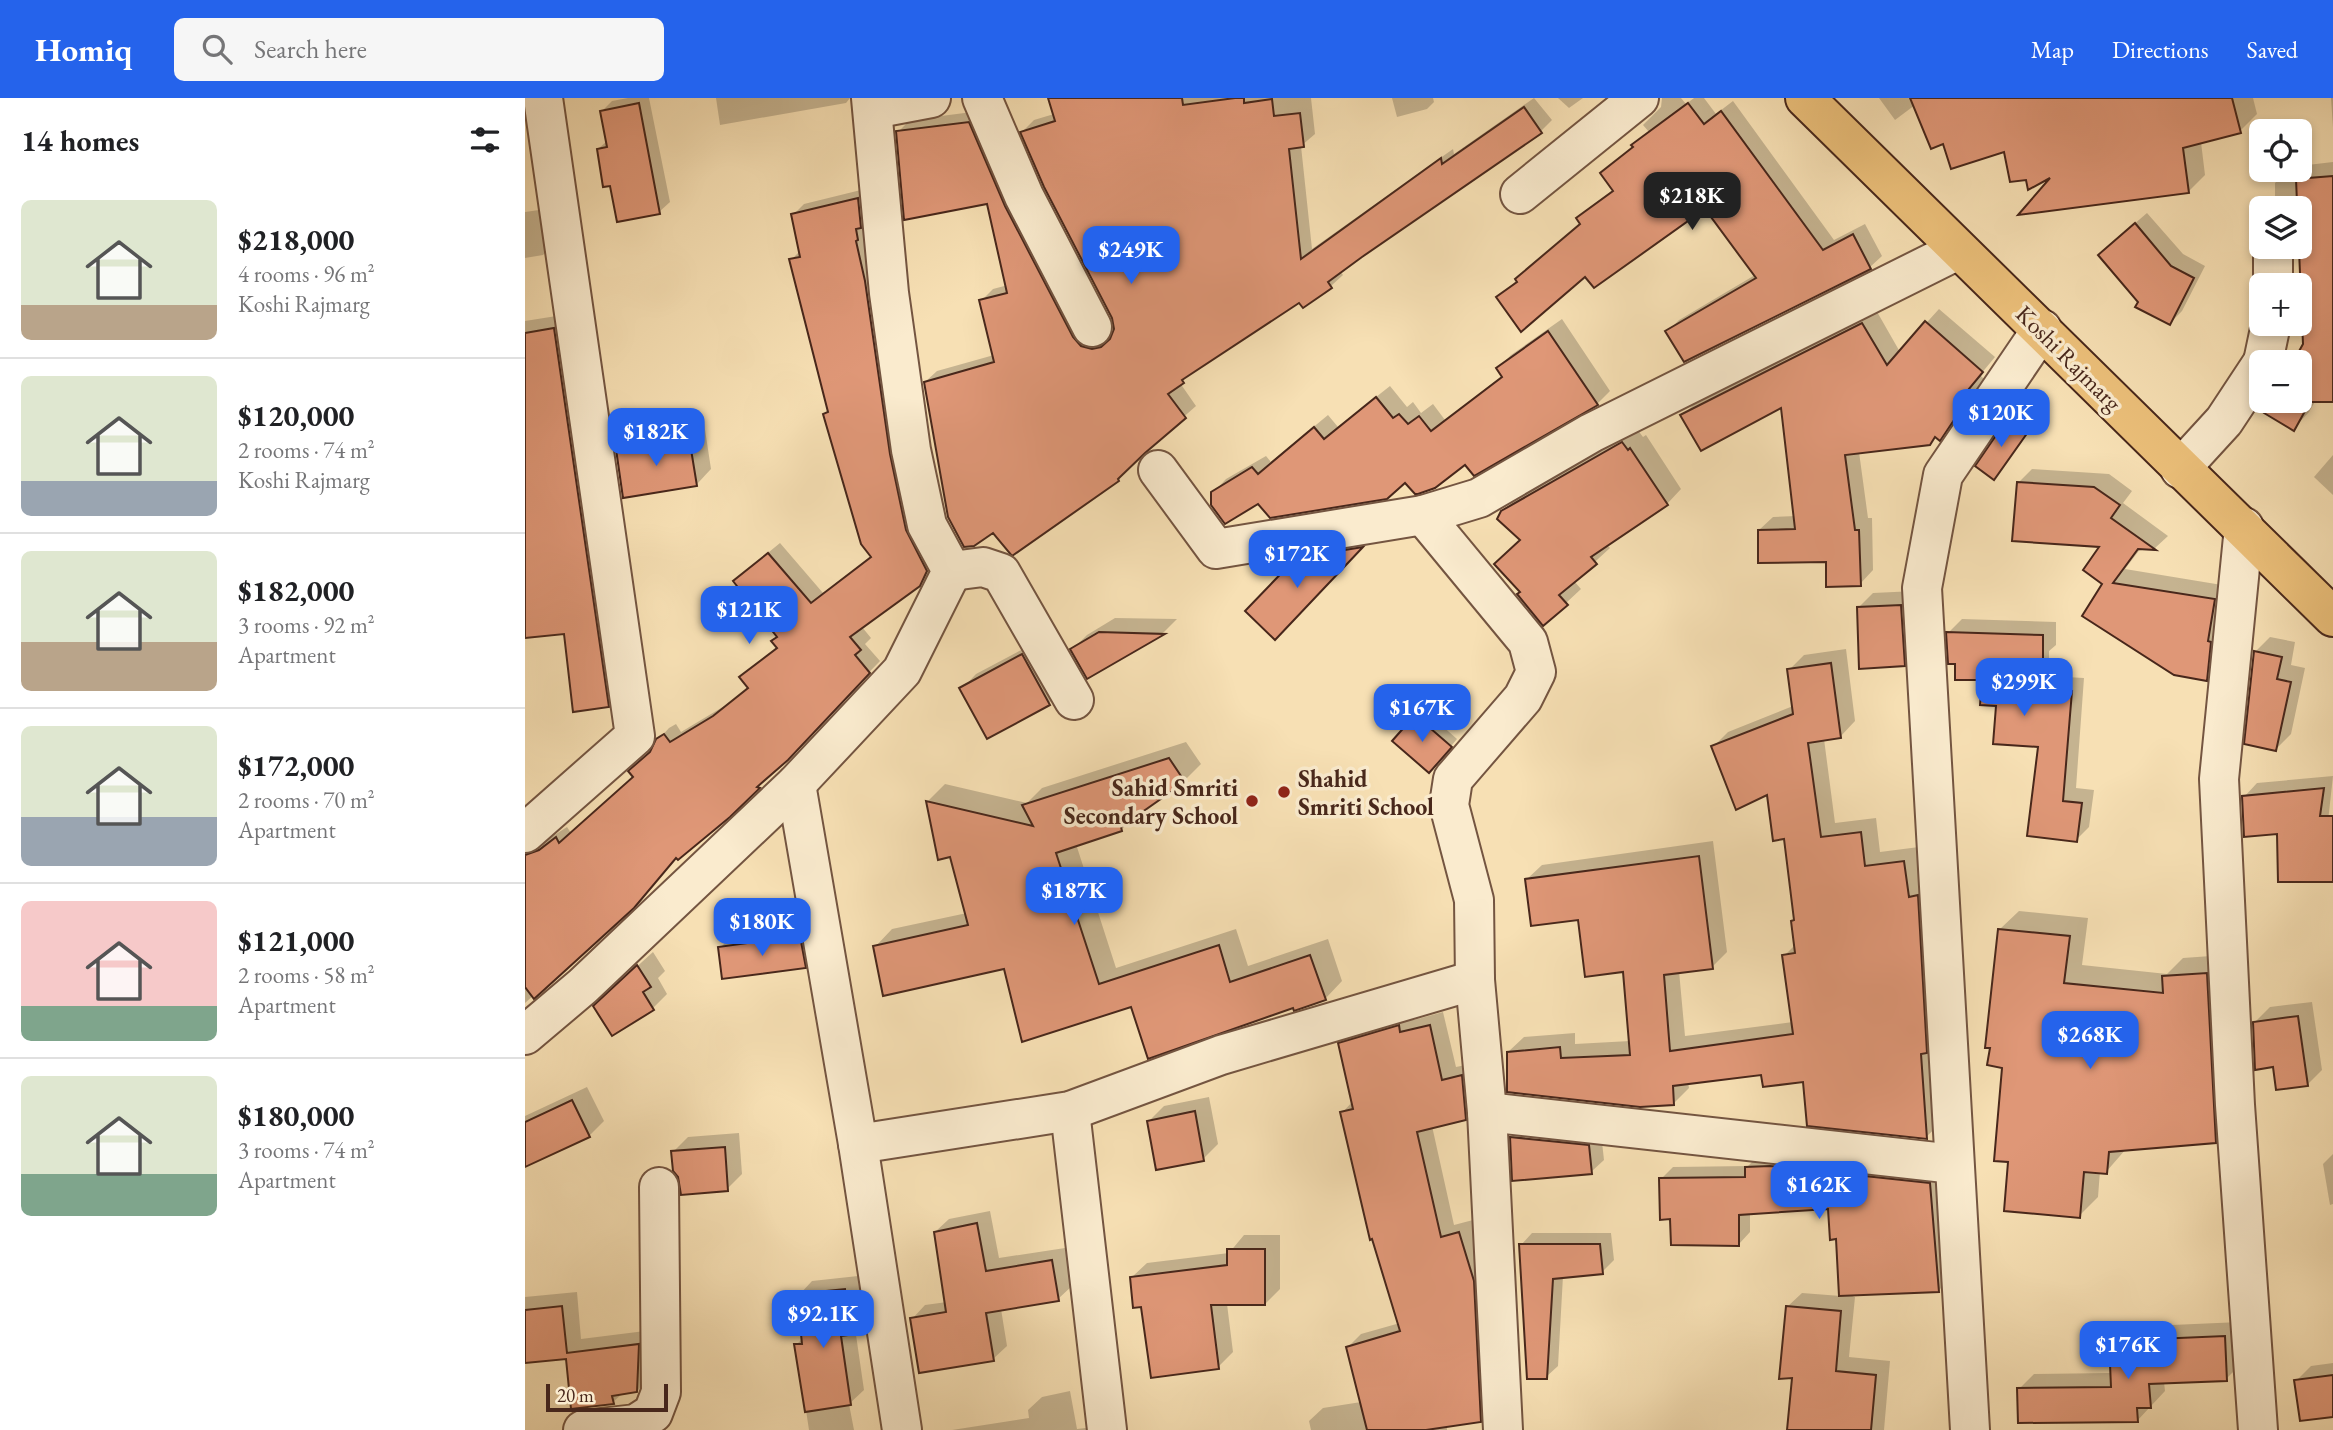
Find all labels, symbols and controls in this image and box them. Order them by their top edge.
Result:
search box [174,18,664,81]
text: Homiq [35,28,132,71]
icon: search [198,30,236,68]
text: Search here [254,32,367,66]
text: Map [2031,34,2074,65]
text: Directions [2112,34,2209,65]
text: Saved [2247,34,2298,65]
map controls [2249,119,2312,413]
button: locate [2249,119,2312,182]
text: 14 homes [21,121,139,160]
icon: filters [466,121,504,159]
pin: $218K [1643,172,1741,232]
text: $218K [1660,180,1724,210]
button: layers [2249,196,2312,259]
text: $218,000 [238,220,354,259]
pin: $249K [1082,226,1180,286]
icon: home [77,228,161,312]
text: $249K [1099,234,1163,264]
text: 4 rooms · 96 m² [238,259,375,289]
button: + [2249,273,2312,336]
text: Koshi Rajmarg [238,289,370,319]
street label: Koshi Rajmarg [2009,298,2129,418]
button: − [2249,350,2312,413]
pin: $120K [1952,390,2050,449]
text: $120,000 [238,396,354,435]
text: $120K [1969,397,2033,427]
icon: home [77,404,161,488]
pin: $182K [607,408,705,468]
text: $182K [624,416,688,446]
text: 2 rooms · 74 m² [238,435,375,465]
text: Koshi Rajmarg [238,465,370,495]
pin: $172K [1248,531,1346,590]
text: $172K [1265,538,1329,568]
text: $182,000 [238,571,354,610]
icon: home [77,579,161,663]
pin: $121K [700,587,798,646]
text: $121K [717,594,781,624]
text: 3 rooms · 92 m² [238,610,375,640]
text: Apartment [238,640,336,670]
pin: $299K [1975,658,2073,718]
text: $299K [1992,666,2056,696]
pin: $167K [1373,684,1471,744]
text: $167K [1390,692,1454,722]
text: $172,000 [238,746,354,785]
icon: home [77,754,161,838]
place label: Shahid Smriti School [1298,763,1434,822]
place label: Sahid Smriti Secondary School [1064,772,1238,832]
marker: Shahid Smriti School [1276,784,1292,800]
text: 2 rooms · 70 m² [238,785,375,815]
marker: Sahid Smriti Secondary School [1244,793,1260,809]
text: Apartment [238,815,336,845]
pin: $187K [1025,868,1123,927]
text: $187K [1042,875,1106,905]
pin: $180K [713,898,811,958]
text: $180K [730,906,794,936]
text: $121,000 [238,921,354,960]
icon: home [77,929,161,1013]
text: 2 rooms · 58 m² [238,960,375,990]
text: Apartment [238,990,336,1020]
pin: $268K [2041,1012,2139,1071]
text: $268K [2058,1019,2122,1049]
text: $180,000 [238,1096,354,1135]
icon: home [77,1104,161,1188]
text: 3 rooms · 74 m² [238,1135,375,1165]
pin: $162K [1770,1162,1868,1221]
text: Apartment [238,1165,336,1195]
text: $162K [1787,1169,1851,1199]
pin: $92.1K [766,1290,880,1350]
text: $92.1K [788,1298,858,1328]
pin: $176K [2079,1322,2177,1381]
text: $176K [2096,1329,2160,1359]
scale bar [546,1381,669,1413]
text: 20 m [557,1383,594,1408]

